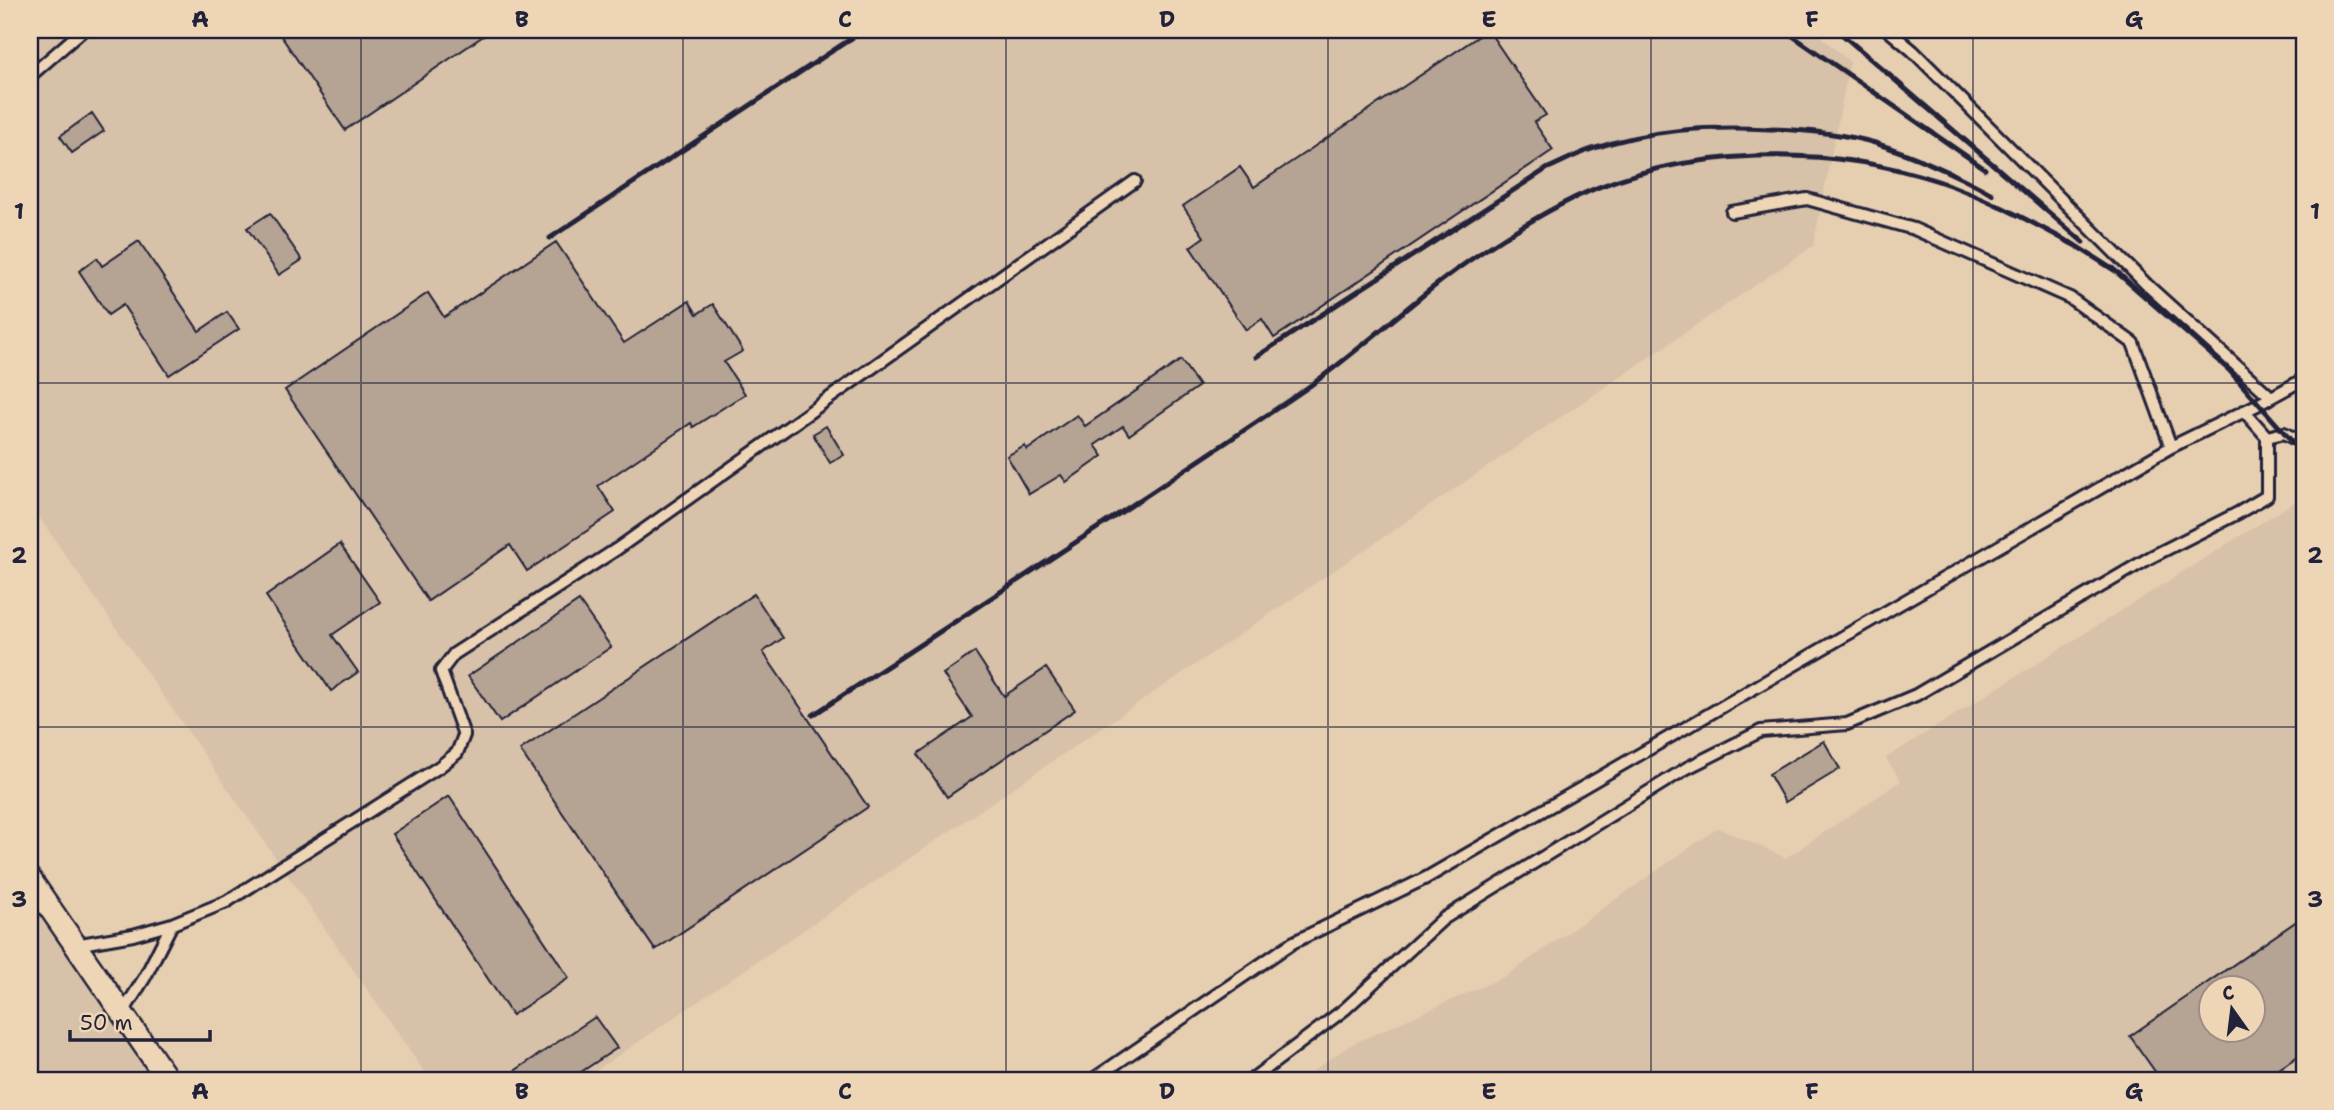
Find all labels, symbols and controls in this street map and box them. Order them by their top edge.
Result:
text: A [191,4,209,34]
text: B [515,4,529,34]
text: C [838,4,852,34]
text: D [1159,4,1175,34]
text: E [1481,4,1497,34]
text: F [1805,4,1819,34]
text: G [2125,4,2144,34]
text: 1 [14,196,24,226]
text: 1 [2310,196,2320,226]
text: 2 [11,540,27,570]
text: 2 [2307,540,2323,570]
text: 3 [11,884,27,914]
text: 3 [2307,884,2323,914]
north arrow [2198,974,2268,1044]
text: С [2219,979,2237,1007]
scale bar [70,998,210,1042]
text: 50 m [80,1009,133,1037]
text: A [191,1076,209,1106]
text: B [515,1076,529,1106]
text: C [838,1076,852,1106]
text: D [1159,1076,1175,1106]
text: E [1481,1076,1497,1106]
text: F [1805,1076,1819,1106]
text: G [2125,1076,2144,1106]

